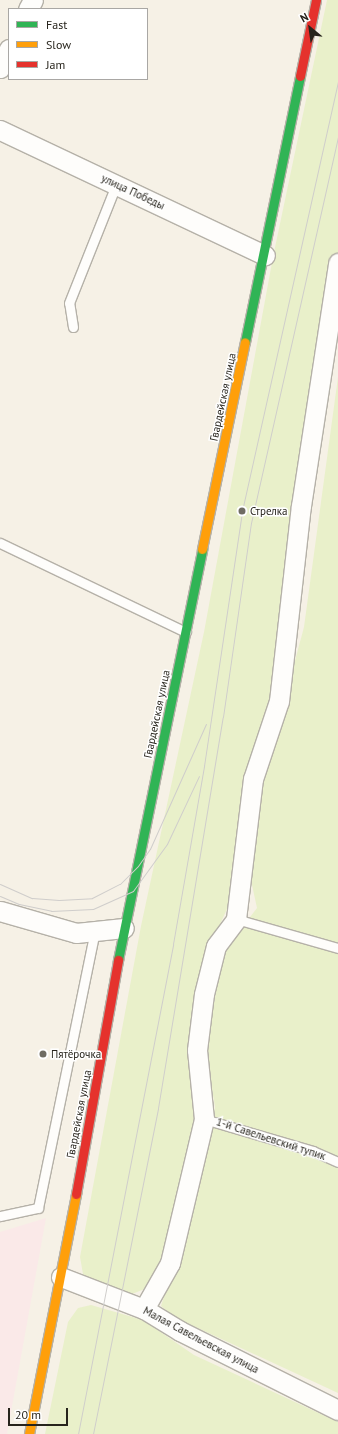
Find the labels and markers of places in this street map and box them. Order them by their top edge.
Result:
place label: Стрелка [250,504,288,518]
marker: Стрелка [237,506,247,516]
place label: Пятёрочка [51,1047,101,1061]
marker: Пятёрочка [38,1049,48,1059]

